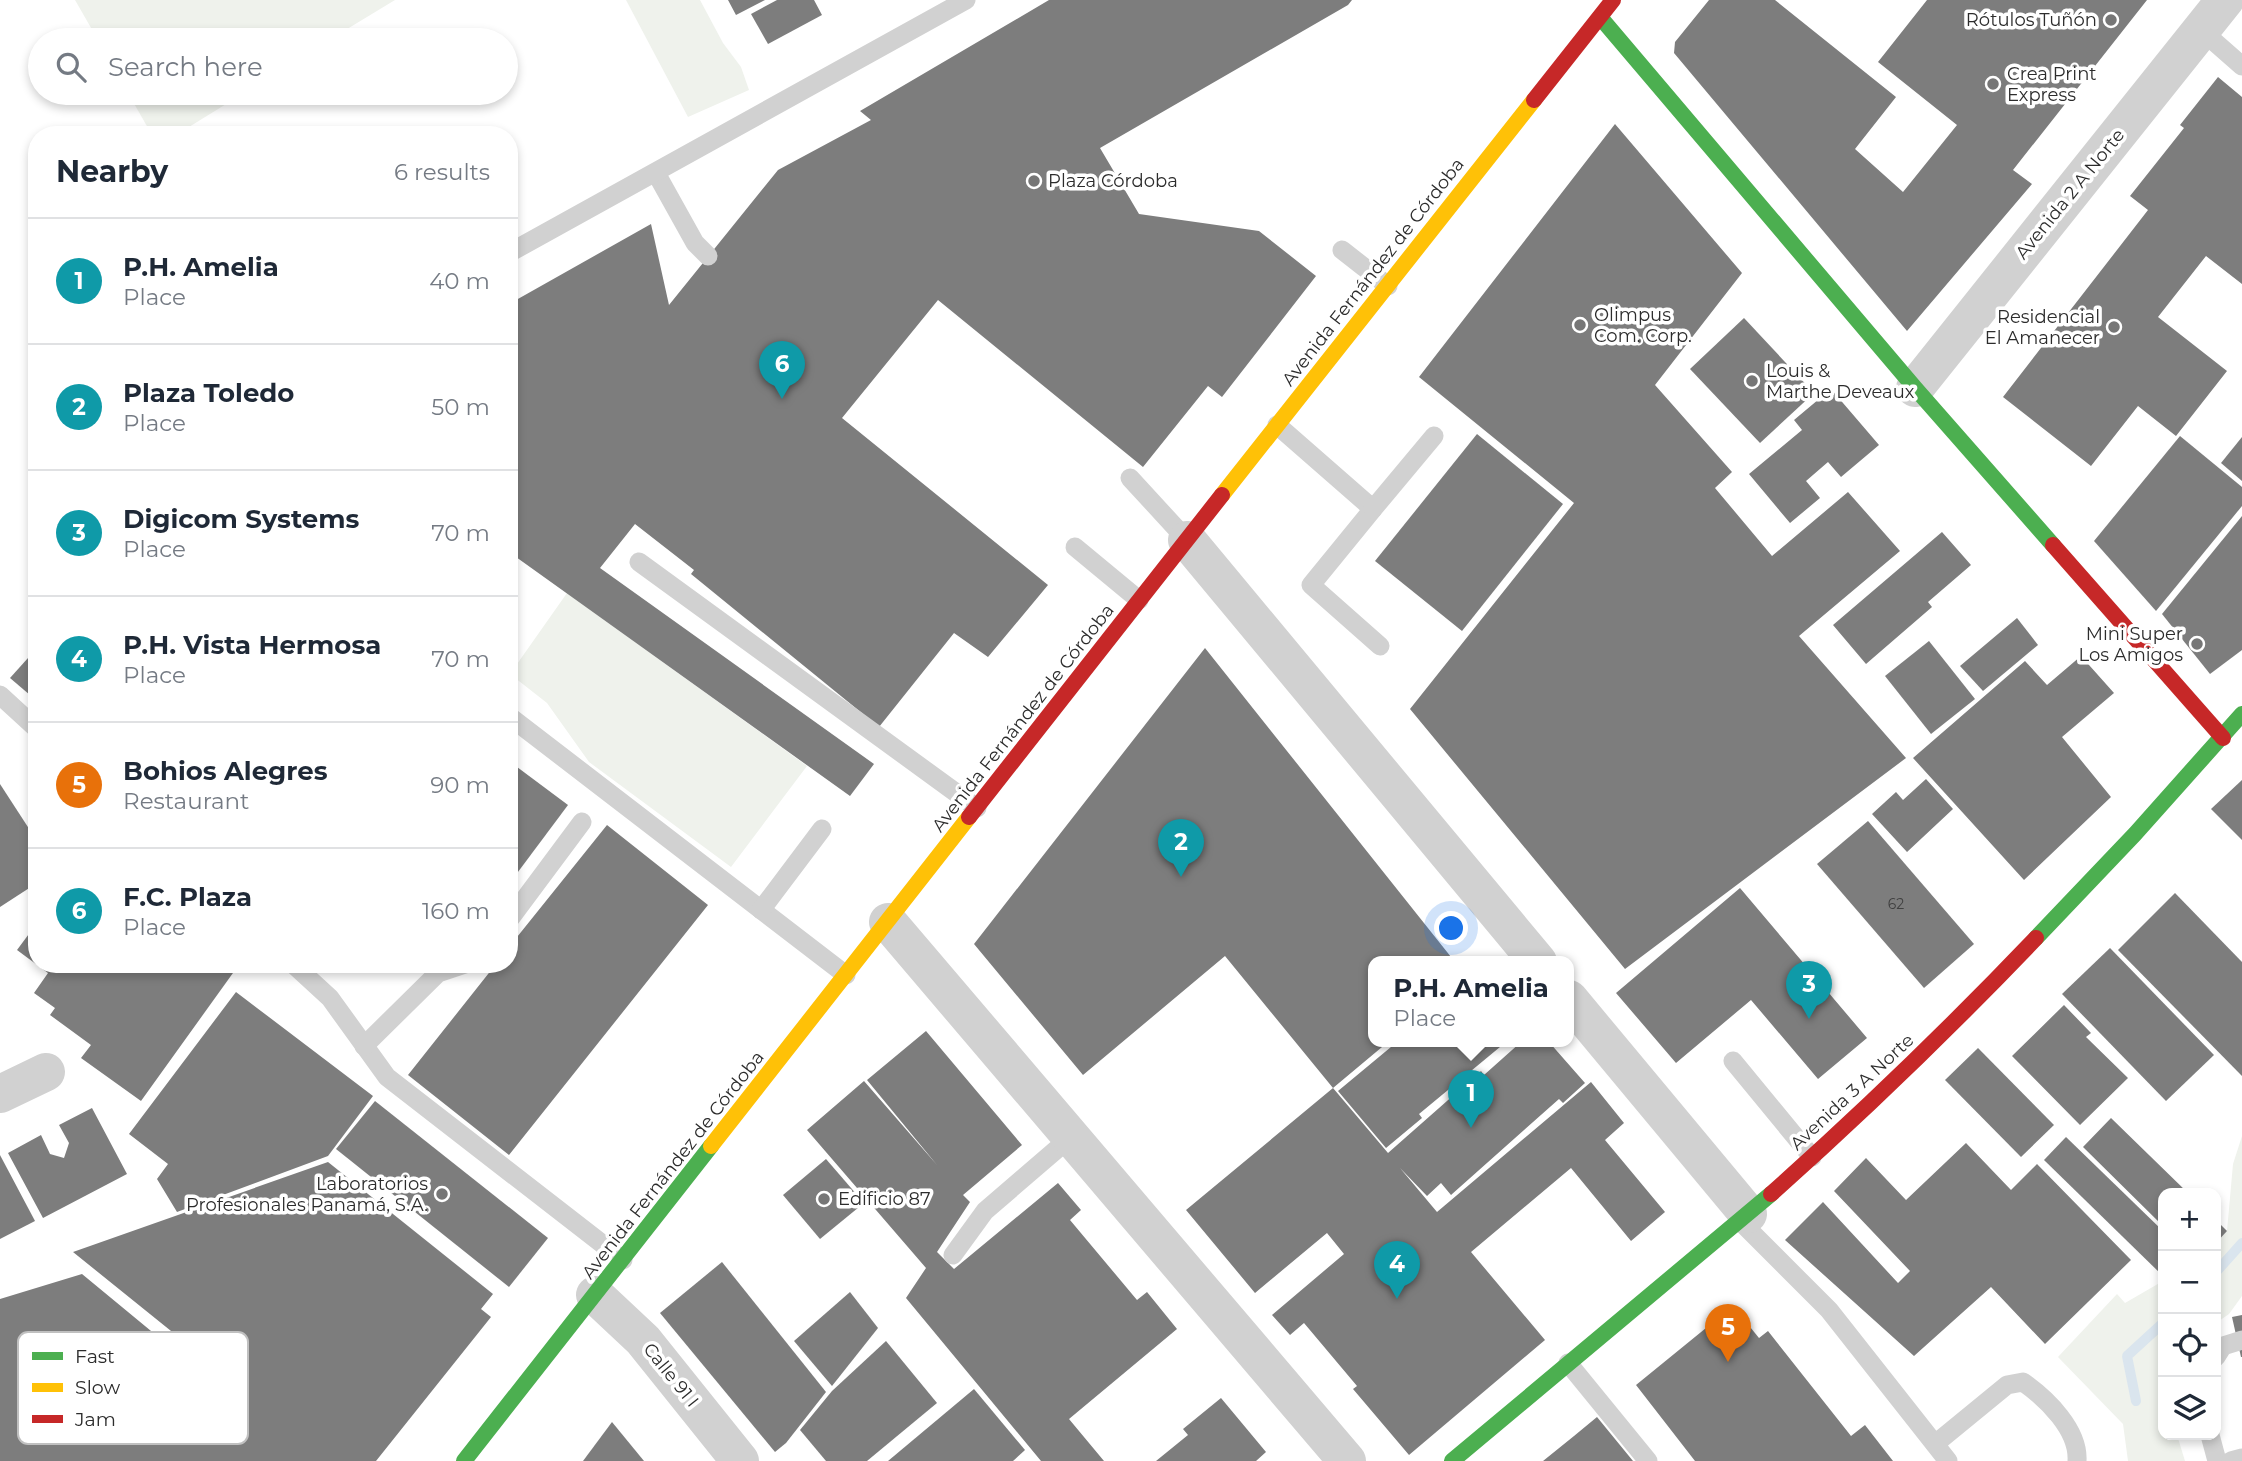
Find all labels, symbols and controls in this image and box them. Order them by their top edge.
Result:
place label: Rótulos Tuñón [1966,9,2097,31]
marker: Rótulos Tuñón [2103,12,2119,28]
search box [28,28,518,105]
icon: search [52,48,90,86]
text: Search here [108,51,263,83]
place label: Crea Print Express [2007,63,2097,106]
marker: Crea Print Express [1985,76,2001,92]
street label: Avenida 2 A Norte [2011,124,2129,264]
text: Nearby [56,153,168,190]
street label: Avenida Fernández de Córdoba [1277,154,1469,390]
text: 6 results [394,158,490,186]
place label: Plaza Córdoba [1048,170,1178,192]
marker: Plaza Córdoba [1026,173,1042,189]
text: P.H. Amelia [123,251,279,283]
text: 1 [74,267,84,295]
text: 40 m [429,267,490,295]
text: Place [123,283,186,311]
place label: Olimpus Com. Corp. [1594,304,1692,347]
place label: Residencial El Amanecer [1985,306,2100,349]
marker: Olimpus Com. Corp. [1572,317,1588,333]
marker: Residencial El Amanecer [2106,319,2122,335]
pin: 6 [759,341,805,399]
place label: Louis & Marthe Deveaux [1766,360,1915,403]
marker: Louis & Marthe Deveaux [1744,373,1760,389]
text: Plaza Toledo [123,377,294,409]
text: 2 [72,393,86,421]
text: 50 m [431,393,490,421]
text: Place [123,409,186,437]
text: Digicom Systems [123,503,359,535]
text: 3 [72,519,86,547]
text: 70 m [431,519,490,547]
text: Place [123,535,186,563]
street label: Avenida Fernández de Córdoba [927,600,1119,836]
place label: Mini Super Los Amigos [2079,623,2183,666]
text: P.H. Vista Hermosa [123,629,381,661]
marker: Mini Super Los Amigos [2189,636,2205,652]
text: 4 [71,645,87,673]
text: 70 m [431,645,490,673]
text: Place [123,661,186,689]
text: Bohios Alegres [123,755,327,787]
text: 5 [72,771,86,799]
text: 90 m [430,771,490,799]
text: Restaurant [123,787,249,815]
pin: 2 [1158,819,1204,877]
text: F.C. Plaza [123,881,252,913]
house number: 62 [1888,895,1904,913]
text: 6 [72,897,86,925]
text: 160 m [422,897,490,925]
your location [1434,911,1468,945]
text: Place [123,913,186,941]
popup [1368,956,1574,1047]
pin: 3 [1786,961,1832,1019]
text: P.H. Amelia [1393,972,1549,1004]
text: Place [1393,1004,1456,1032]
street label: Avenida 3 A Norte [1786,1029,1918,1155]
street label: Avenida Fernández de Córdoba [577,1047,769,1283]
pin: 1 [1448,1070,1494,1128]
place label: Laboratorios Profesionales Panamá, S.A. [186,1173,428,1216]
marker: Laboratorios Profesionales Panamá, S.A. [434,1186,450,1202]
place label: Edificio 87 [838,1188,931,1210]
map controls [2158,1188,2221,1440]
button: + [2158,1188,2221,1251]
marker: Edificio 87 [816,1191,832,1207]
pin: 4 [1374,1241,1420,1299]
button: − [2158,1251,2221,1314]
pin: 5 [1705,1304,1751,1362]
button: locate [2158,1314,2221,1377]
legend [18,1332,248,1444]
street label: Calle 91 I [638,1338,704,1412]
text: Fast [75,1345,115,1368]
text: Slow [75,1376,120,1399]
button: layers [2158,1377,2221,1440]
text: Jam [74,1408,116,1431]

